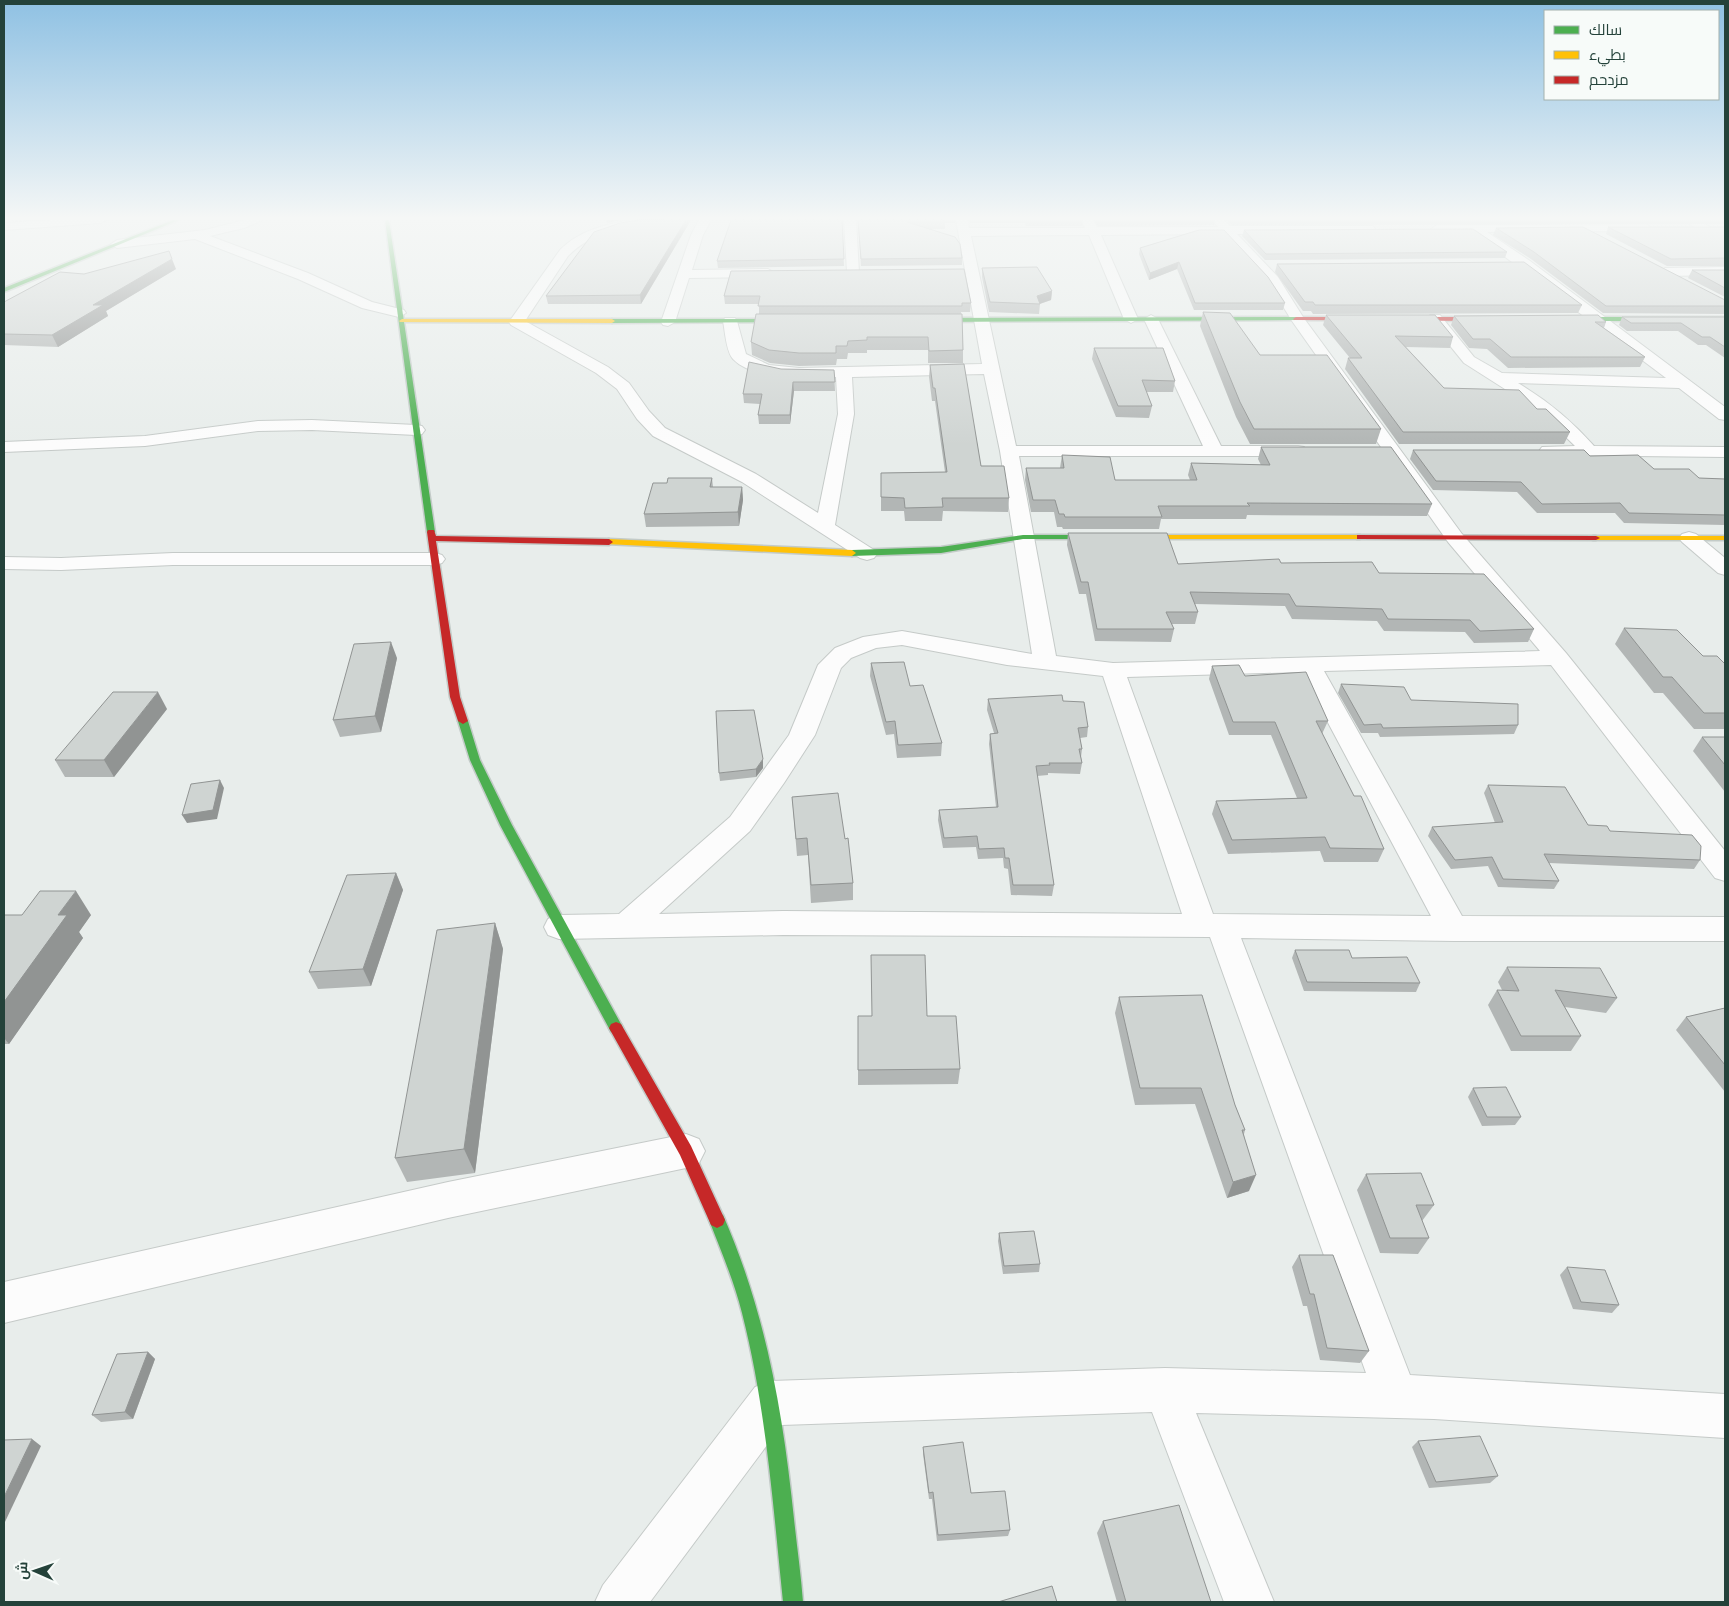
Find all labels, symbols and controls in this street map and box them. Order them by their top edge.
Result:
legend [1544,10,1719,100]
text: سالك [1589,20,1622,38]
text: بطيء [1589,45,1626,67]
text: مزدحم [1589,70,1629,90]
north arrow [10,1546,60,1596]
text: ش [13,1561,31,1580]

